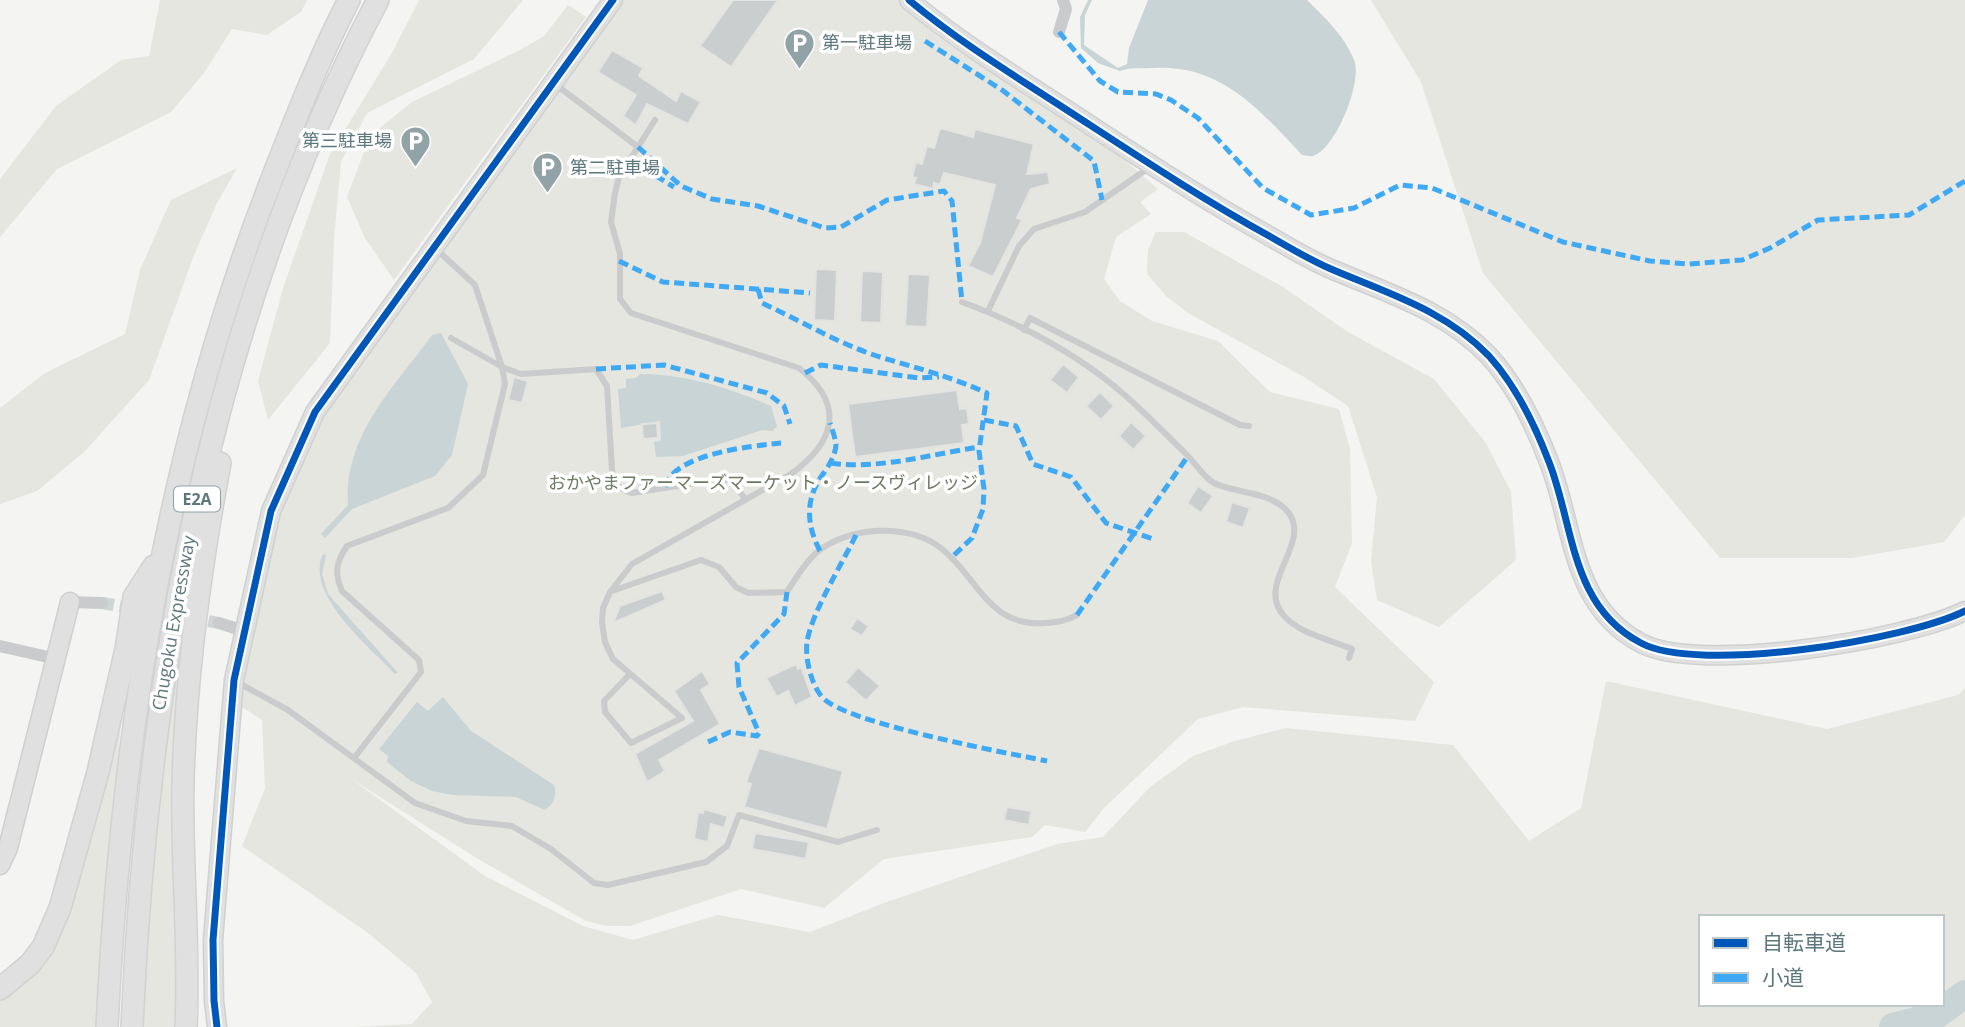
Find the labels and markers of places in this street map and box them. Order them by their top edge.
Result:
parking icon: 第一駐車場 [782,26,816,70]
place label: 第一駐車場 [822,30,912,54]
parking icon: 第三駐車場 [398,124,432,168]
place label: 第三駐車場 [302,128,392,152]
parking icon: 第二駐車場 [530,151,564,195]
place label: 第二駐車場 [570,155,660,179]

